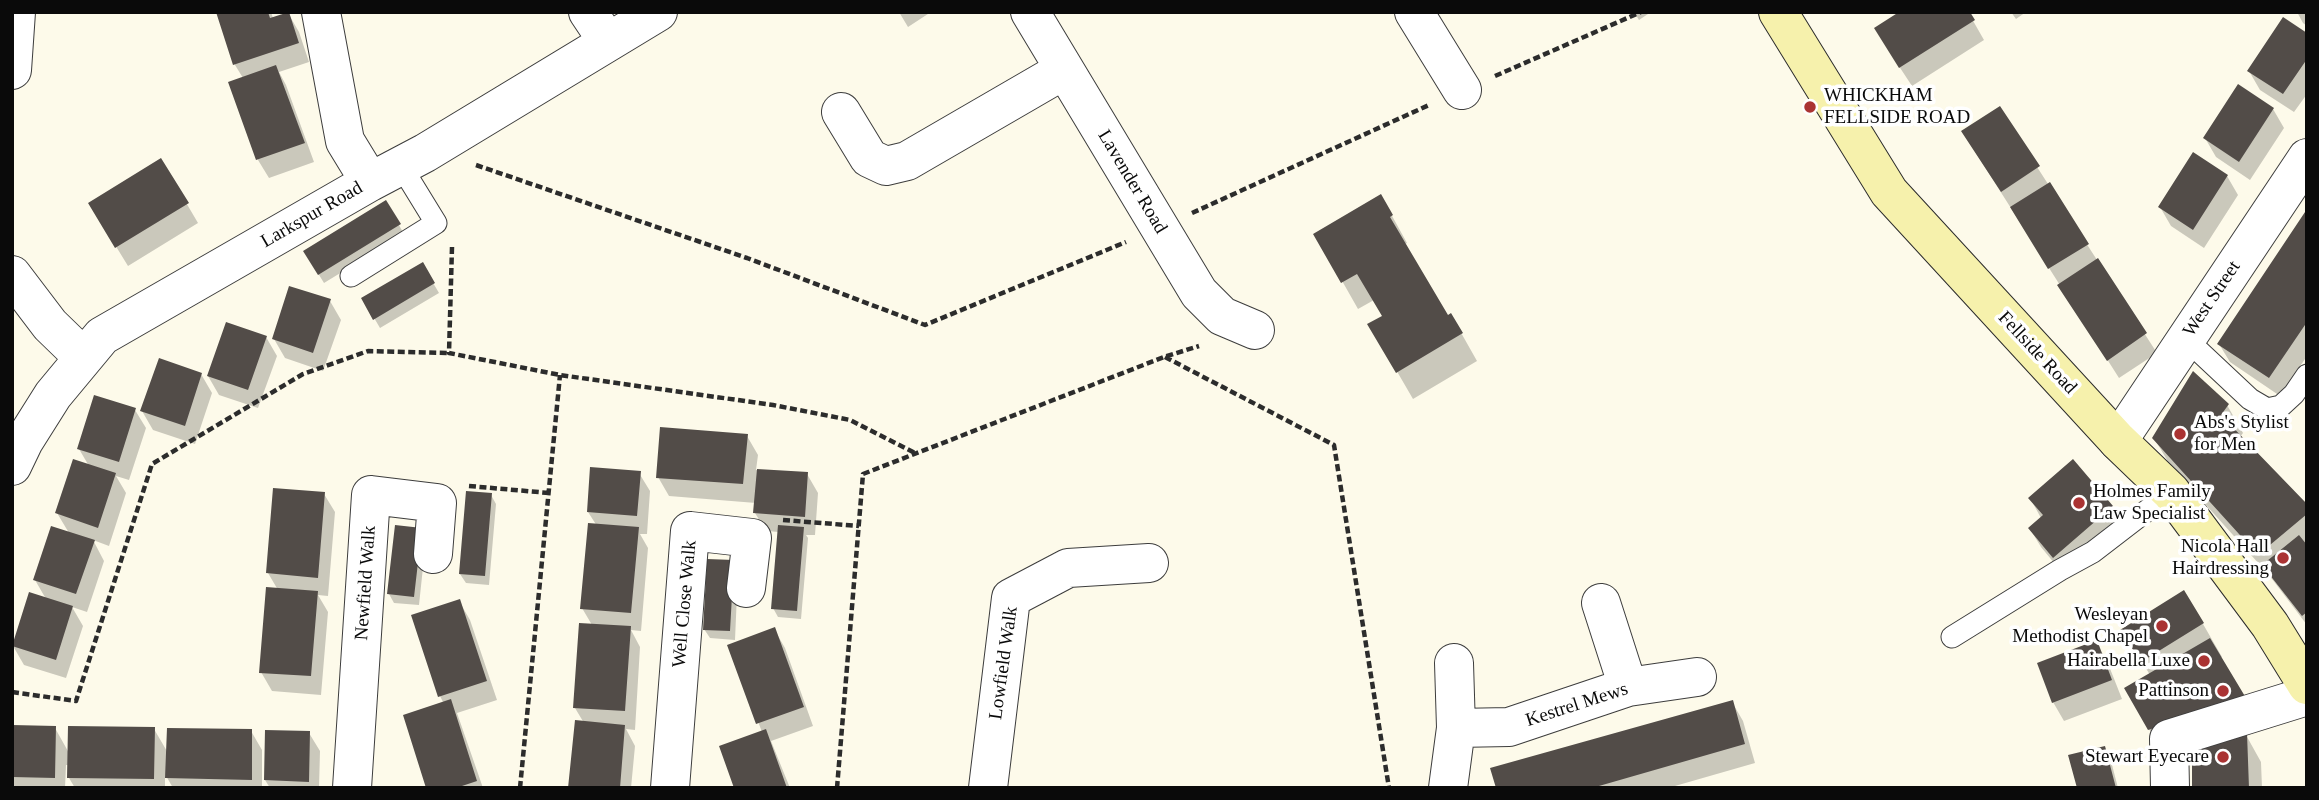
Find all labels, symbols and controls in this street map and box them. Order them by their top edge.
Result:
place label: WHICKHAM FELLSIDE ROAD [1824,85,1970,129]
marker: WHICKHAM FELLSIDE ROAD [1802,99,1818,115]
street label: Lavender Road [1092,126,1172,238]
street label: Larkspur Road [257,177,367,253]
street label: West Street [2178,257,2246,341]
street label: Fellside Road [1993,307,2081,399]
place label: Abs's Stylist for Men [2194,412,2289,456]
marker: Abs's Stylist for Men [2172,426,2188,442]
place label: Holmes Family Law Specialist [2093,481,2211,525]
marker: Holmes Family Law Specialist [2071,495,2087,511]
street label: Newfield Walk [351,525,381,641]
place label: Nicola Hall Hairdressing [2172,536,2269,580]
street label: Well Close Walk [668,539,702,669]
marker: Nicola Hall Hairdressing [2275,550,2291,566]
place label: Wesleyan Methodist Chapel [2012,604,2148,648]
street label: Lowfield Walk [985,605,1023,721]
marker: Wesleyan Methodist Chapel [2154,618,2170,634]
place label: Hairabella Luxe [2067,650,2190,672]
marker: Hairabella Luxe [2196,653,2212,669]
street label: Kestrel Mews [1523,678,1631,732]
place label: Pattinson [2138,680,2209,702]
marker: Pattinson [2215,683,2231,699]
place label: Stewart Eyecare [2085,746,2209,768]
marker: Stewart Eyecare [2215,749,2231,765]

